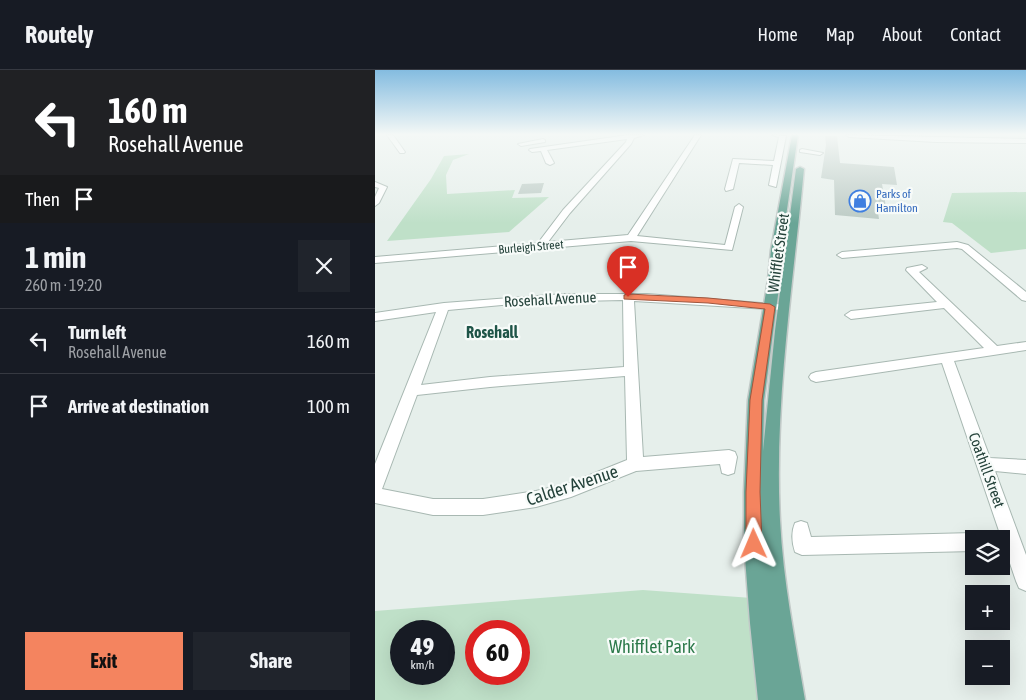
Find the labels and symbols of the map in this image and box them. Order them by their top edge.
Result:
place label: Parks of Hamilton [876,187,918,215]
shop icon: Parks of Hamilton [848,189,872,213]
street label: Whifflet Street [764,212,792,294]
street label: Burleigh Street [498,237,565,257]
pin [607,246,649,297]
street label: Rosehall Avenue [503,288,597,310]
district label: Rosehall [466,323,519,341]
street label: Coathill Street [966,430,1008,510]
street label: Calder Avenue [523,460,621,510]
position arrow [727,517,779,569]
speed limit sign: 60 [465,620,530,685]
park label: Whifflet Park [609,636,695,657]

